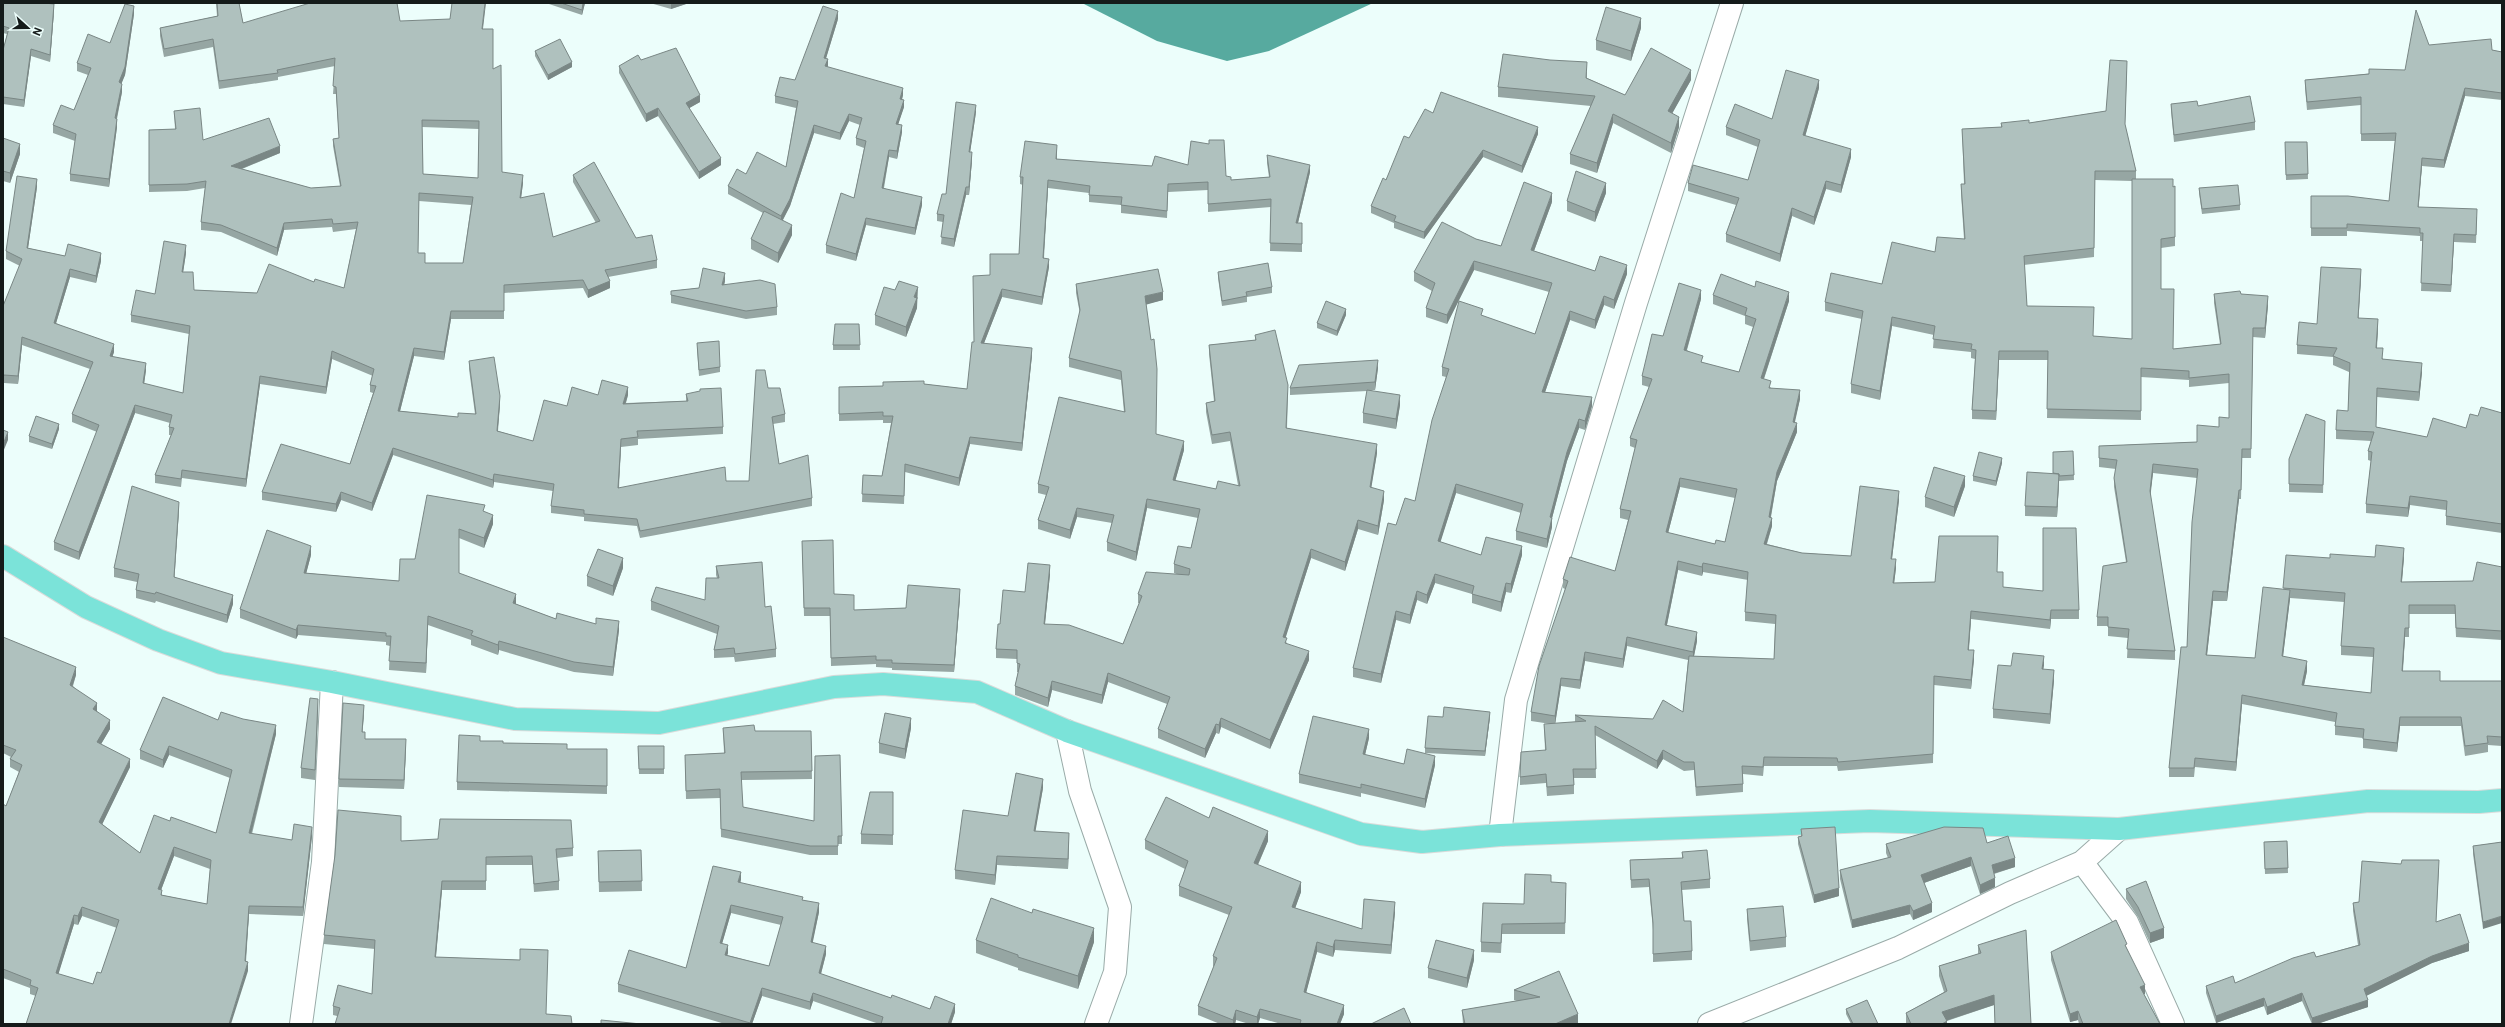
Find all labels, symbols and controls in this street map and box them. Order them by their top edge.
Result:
north arrow [8,8,48,48]
text: N [29,25,44,38]

